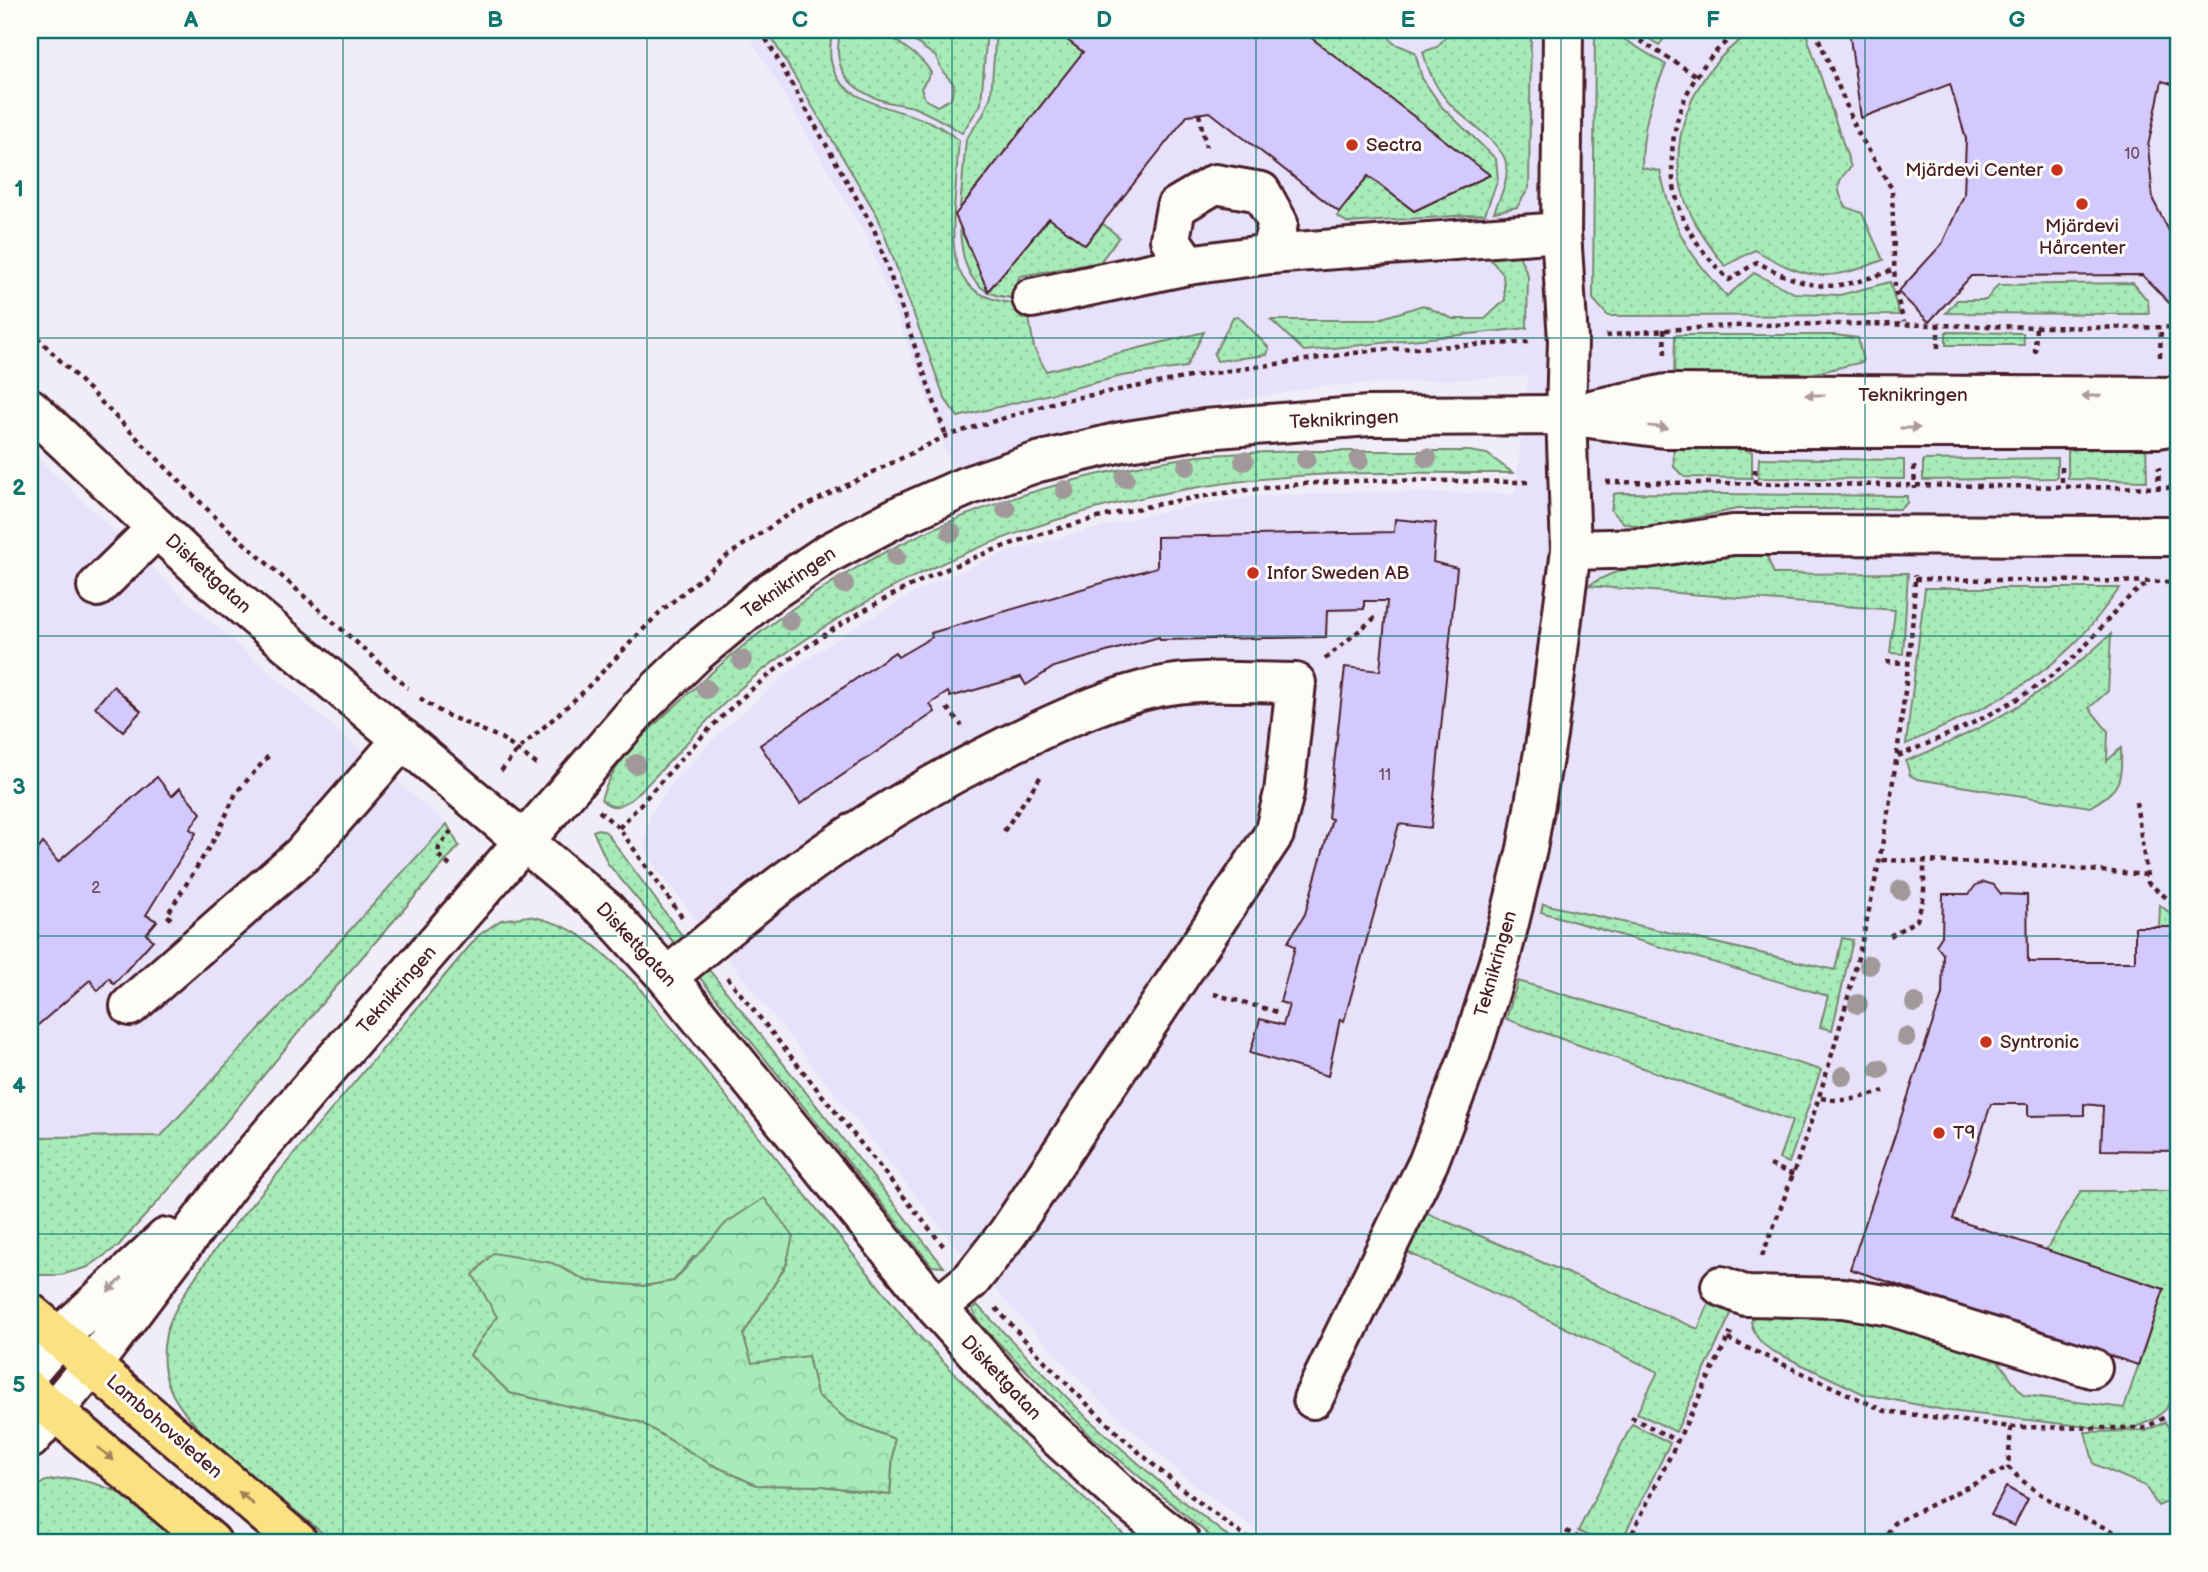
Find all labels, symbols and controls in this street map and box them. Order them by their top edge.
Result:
text: A [183,6,199,34]
text: B [487,6,503,34]
text: C [792,6,808,34]
text: D [1096,6,1112,34]
text: E [1401,6,1416,34]
text: F [1706,6,1720,34]
text: G [2009,6,2026,34]
place label: Sectra [1366,134,1422,157]
marker: Sectra [1344,137,1360,153]
house number: 10 [2124,145,2140,164]
place label: Mjärdevi Center [1905,159,2044,182]
marker: Mjärdevi Center [2049,162,2065,178]
text: 1 [14,175,24,203]
marker: Mjärdevi Hårcenter [2074,196,2090,212]
place label: Mjärdevi Hårcenter [2039,215,2126,260]
street label: Teknikringen [1858,384,1968,407]
one-way arrow [1803,389,1825,401]
one-way arrow [2080,390,2102,402]
street label: Teknikringen [1289,406,1399,434]
one-way arrow [1647,422,1669,433]
one-way arrow [1899,422,1921,434]
text: 2 [12,474,26,502]
street label: Diskettgatan [160,529,256,619]
street label: Teknikringen [738,542,840,624]
place label: Infor Sweden AB [1267,562,1409,585]
marker: Infor Sweden AB [1245,565,1261,581]
house number: 11 [1379,766,1391,785]
text: 3 [12,773,26,801]
house number: 2 [91,879,101,898]
street label: Diskettgatan [591,898,681,992]
street label: Teknikringen [1470,908,1522,1020]
street label: Teknikringen [352,941,442,1039]
place label: Syntronic [2000,1031,2079,1054]
marker: Syntronic [1978,1034,1994,1050]
text: 4 [12,1072,26,1100]
place label: T9 [1953,1122,1975,1145]
marker: T9 [1931,1125,1947,1141]
one-way arrow [107,1277,124,1293]
street label: Diskettgatan [956,1331,1046,1425]
street label: Lambohovsleden [101,1370,227,1484]
text: 5 [12,1371,26,1399]
one-way arrow [96,1447,114,1462]
one-way arrow [237,1490,255,1506]

